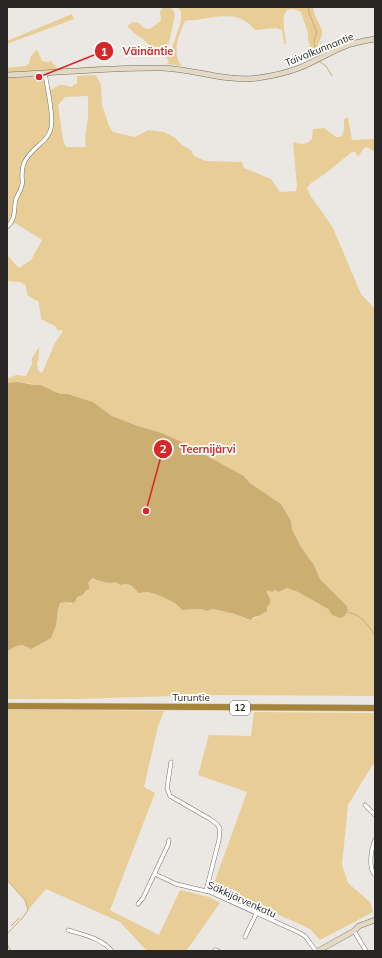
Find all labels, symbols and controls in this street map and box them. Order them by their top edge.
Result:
street label: Taivalkunnantie [283,30,356,69]
callout: Väinäntie [94,40,181,63]
text: 1 [100,44,108,59]
text: Väinäntie [122,44,173,58]
callout: Teernijärvi [153,437,244,460]
text: 2 [159,441,167,456]
text: Teernijärvi [180,442,236,456]
street label: Turuntie [172,691,210,704]
road number: 12 [230,701,250,715]
street label: Säkkijärvenkatu [205,878,278,920]

